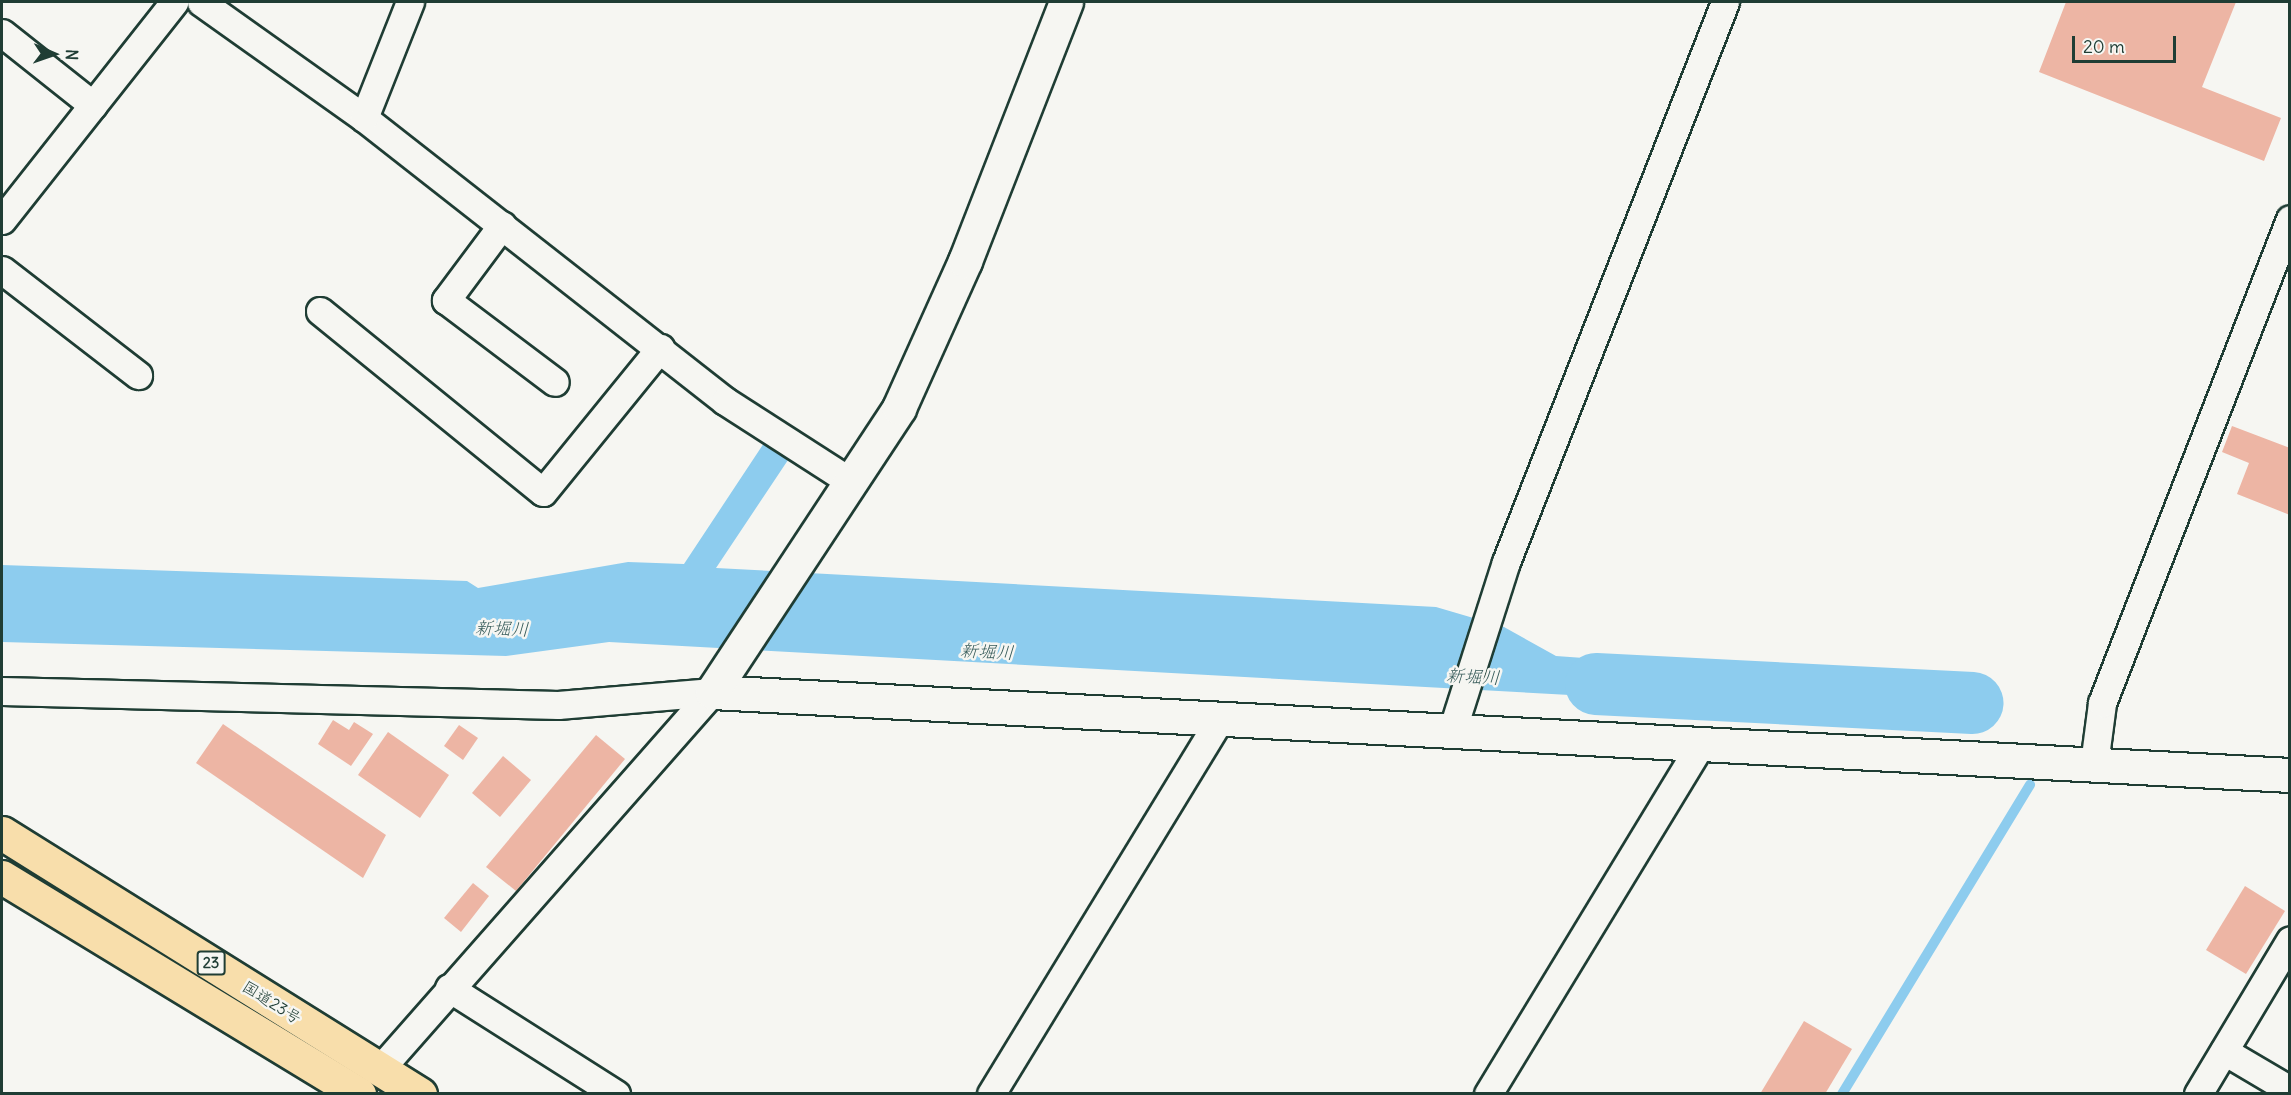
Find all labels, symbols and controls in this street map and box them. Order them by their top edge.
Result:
north arrow [24,24,84,84]
scale bar [2075,24,2178,62]
text: 20 m [2083,35,2125,58]
text: N [62,49,82,61]
water label: 新堀川 [475,617,529,641]
water label: 新堀川 [959,640,1015,664]
water label: 新堀川 [1445,665,1501,689]
road number: 23 [196,951,226,975]
street label: 国道23号 [239,976,305,1028]

